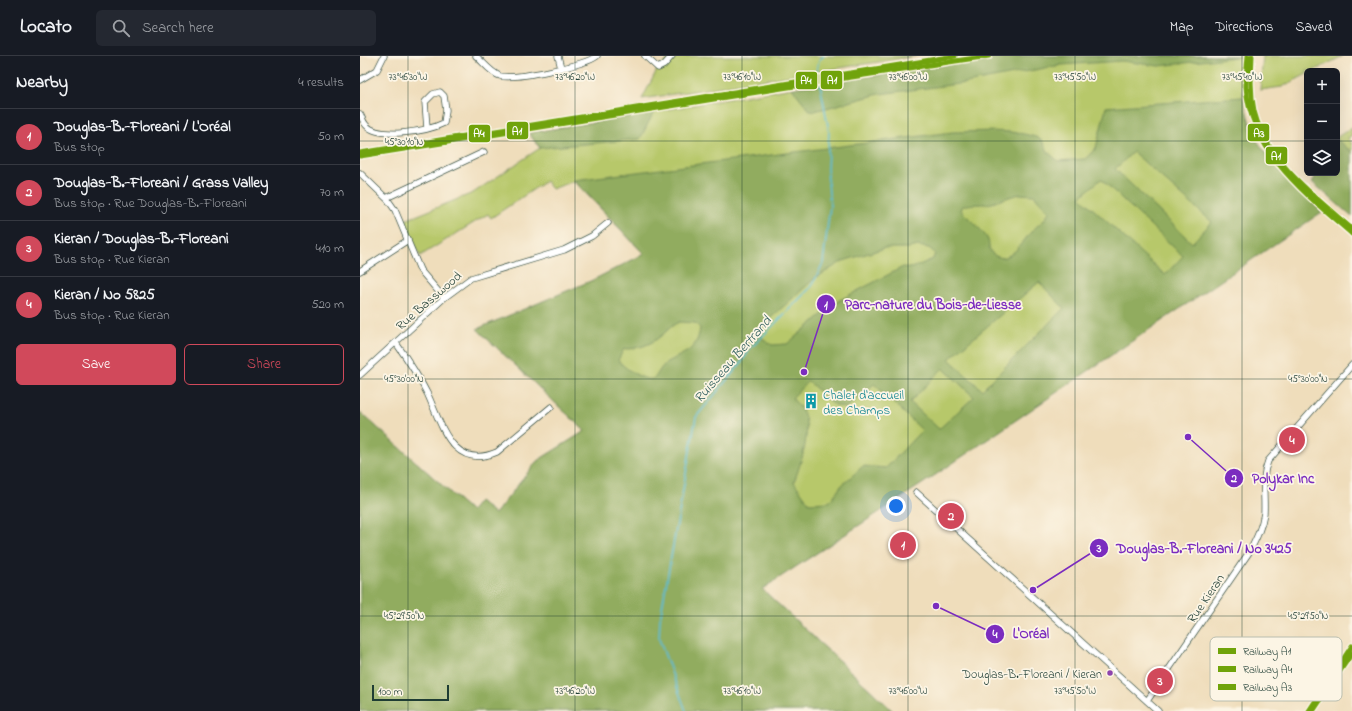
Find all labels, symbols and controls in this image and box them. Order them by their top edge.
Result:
search box [96,10,376,46]
text: Locato [20,14,72,41]
icon: search [110,17,132,39]
text: Search here [142,17,214,39]
text: Map [1170,17,1193,38]
text: Directions [1215,17,1273,38]
text: Saved [1295,17,1332,38]
map controls [1304,68,1340,176]
button: + [1304,68,1340,104]
text: Nearby [16,70,68,95]
text: 73°46'30"W [388,70,428,85]
text: 73°46'20"W [555,70,595,85]
text: 73°46'10"W [723,70,761,85]
line badge: A1 [820,70,843,90]
text: 73°46'00"W [888,70,928,85]
text: 73°45'50"W [1054,70,1096,85]
text: 73°45'40"W [1222,70,1262,85]
line badge: A4 [795,71,818,90]
text: 4 results [298,73,344,92]
text: A4 [800,73,812,89]
text: A1 [827,73,838,89]
button: − [1304,104,1340,140]
text: Douglas-B.-Floreani / L'Oréal [54,116,231,138]
line badge: A1 [506,121,529,140]
line badge: A3 [1247,123,1270,142]
line badge: A4 [468,124,491,143]
text: A1 [512,124,523,140]
text: A4 [473,126,485,142]
text: A3 [1253,126,1265,142]
text: 1 [27,127,31,146]
text: 50 m [318,127,344,146]
text: 45°30'10"N [385,135,424,150]
text: Bus stop [54,138,105,157]
button: layers [1304,140,1340,176]
line badge: A1 [1265,146,1288,165]
text: A1 [1271,149,1282,165]
text: Douglas-B.-Floreani / Grass Valley [54,172,268,194]
text: 2 [26,183,32,202]
text: 70 m [320,183,344,202]
text: Bus stop · Rue Douglas-B.-Floreani [54,194,247,213]
text: Kieran / Douglas-B.-Floreani [54,228,229,250]
text: 3 [26,239,32,258]
text: 410 m [316,239,344,258]
text: Bus stop · Rue Kieran [54,250,170,269]
street label: Rue Basswood [392,267,467,335]
text: Kieran / No 5825 [54,284,155,306]
callout: Parc-nature du Bois-de-Liesse [816,291,1029,317]
text: 4 [26,295,32,314]
text: 520 m [311,295,344,314]
text: Parc-nature du Bois-de-Liesse [845,295,1022,316]
text: 1 [824,297,828,315]
text: Bus stop · Rue Kieran [54,306,170,325]
water label: Ruisseau Bertrand [689,311,778,408]
button: Save [16,344,176,385]
button: Share [184,344,344,385]
text: 45°30'00"N [384,372,424,387]
text: 45°30'00"N [1288,372,1328,387]
place label: Chalet d'accueil des Champs [823,386,904,420]
building icon: Chalet d'accueil des Champs [802,392,820,410]
pin: 4 [1279,425,1305,455]
callout: Polykar Inc [1224,465,1322,491]
text: Polykar Inc [1252,469,1315,492]
text: 2 [1230,470,1237,488]
your location [886,496,906,516]
pin: 2 [938,501,964,531]
pin: 1 [890,530,916,560]
callout: Douglas-B.-Floreani / No 3425 [1089,535,1300,561]
text: Douglas-B.-Floreani / No 3425 [1115,539,1292,562]
text: 3 [1096,540,1102,558]
street label: Rue Kieran [1183,570,1230,627]
text: 45°29'50"N [384,609,425,624]
text: 45°29'50"N [1288,609,1329,624]
callout: L'Oréal [985,621,1057,647]
text: L'Oréal [1013,624,1050,645]
text: 4 [992,626,998,644]
legend [1210,637,1342,701]
text: Railway A1 [1243,644,1292,661]
text: Railway A4 [1243,662,1293,679]
place label: Douglas-B.-Floreani / Kieran [961,666,1102,685]
pin: 3 [1147,666,1173,696]
marker: Douglas-B.-Floreani / Kieran [1105,668,1115,678]
text: Railway A3 [1243,680,1293,697]
scale bar [372,683,449,702]
text: 100 m [378,684,402,700]
text: 73°46'20"W [555,684,595,699]
text: 73°46'10"W [723,684,761,699]
text: 73°46'00"W [888,684,928,699]
text: 73°45'50"W [1054,684,1096,699]

